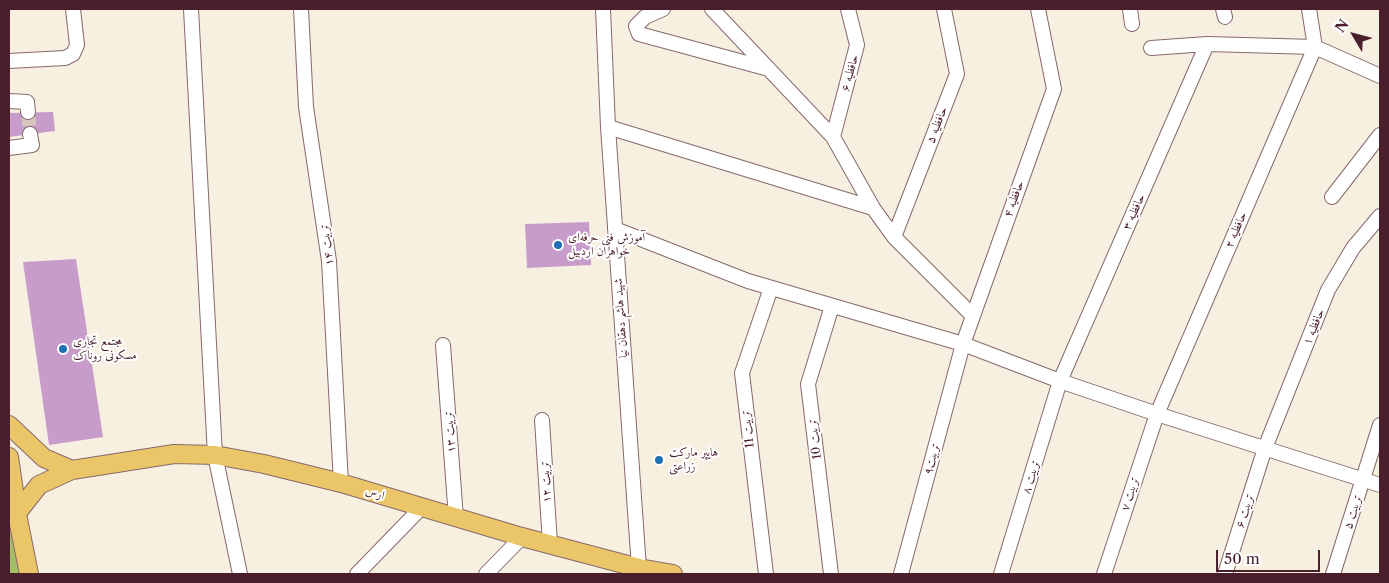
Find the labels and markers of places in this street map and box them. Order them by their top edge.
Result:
place label: آموزش فنی حرفه‌ای خواهران اردبیل [568,231,645,259]
marker: آموزش فنی حرفه‌ای خواهران اردبیل [552,239,564,251]
place label: مجتمع تجاری مسکونی روناک [73,335,137,363]
marker: مجتمع تجاری مسکونی روناک [57,343,69,355]
place label: هایپر مارکت زراعتی [669,446,718,474]
marker: هایپر مارکت زراعتی [653,454,665,466]

